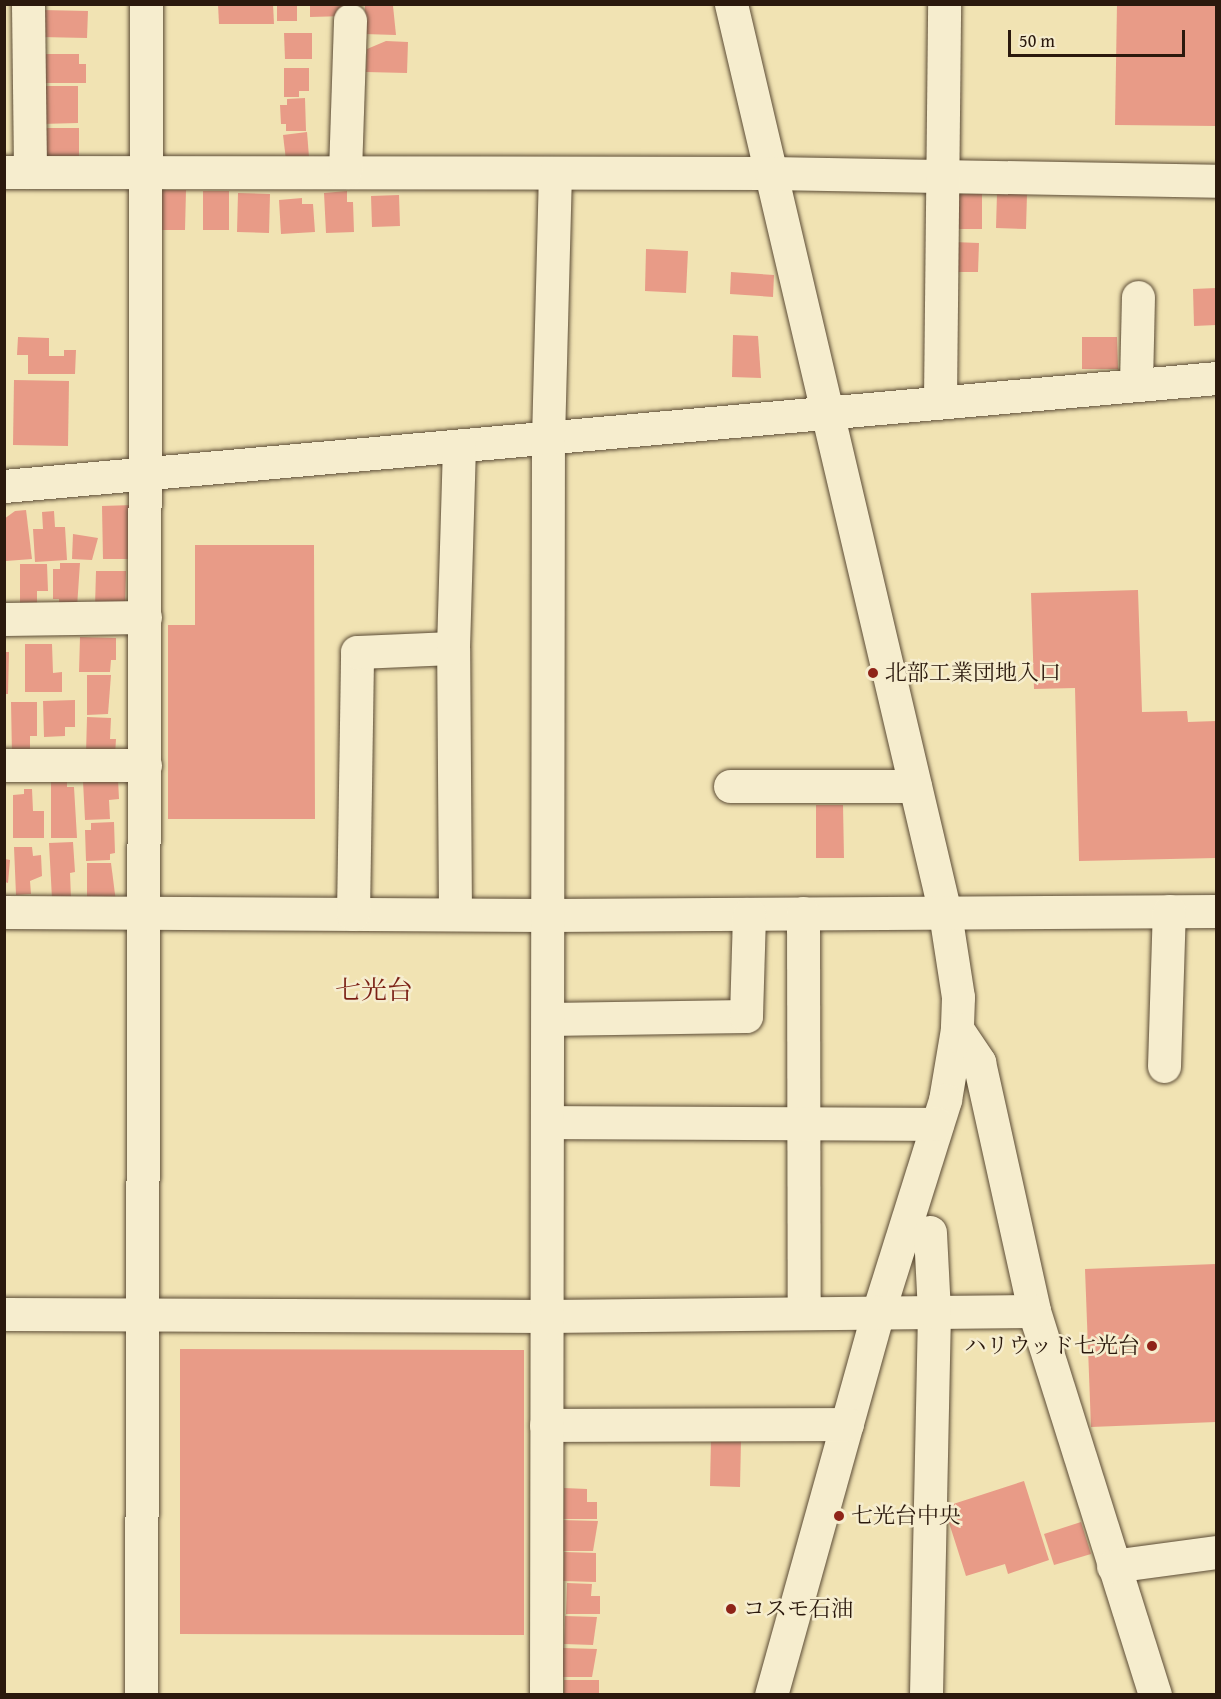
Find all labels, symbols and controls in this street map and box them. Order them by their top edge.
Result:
scale bar [1011,18,1188,56]
text: 50 m [1019,27,1055,54]
place label: 北部工業団地入口 [885,660,1061,686]
marker: 北部工業団地入口 [866,666,880,680]
district label: 七光台 [335,974,413,1006]
place label: ハリウッド七光台 [964,1333,1140,1359]
marker: ハリウッド七光台 [1145,1339,1159,1353]
place label: 七光台中央 [851,1503,961,1529]
marker: 七光台中央 [832,1509,846,1523]
place label: コスモ石油 [743,1596,853,1622]
marker: コスモ石油 [724,1602,738,1616]

